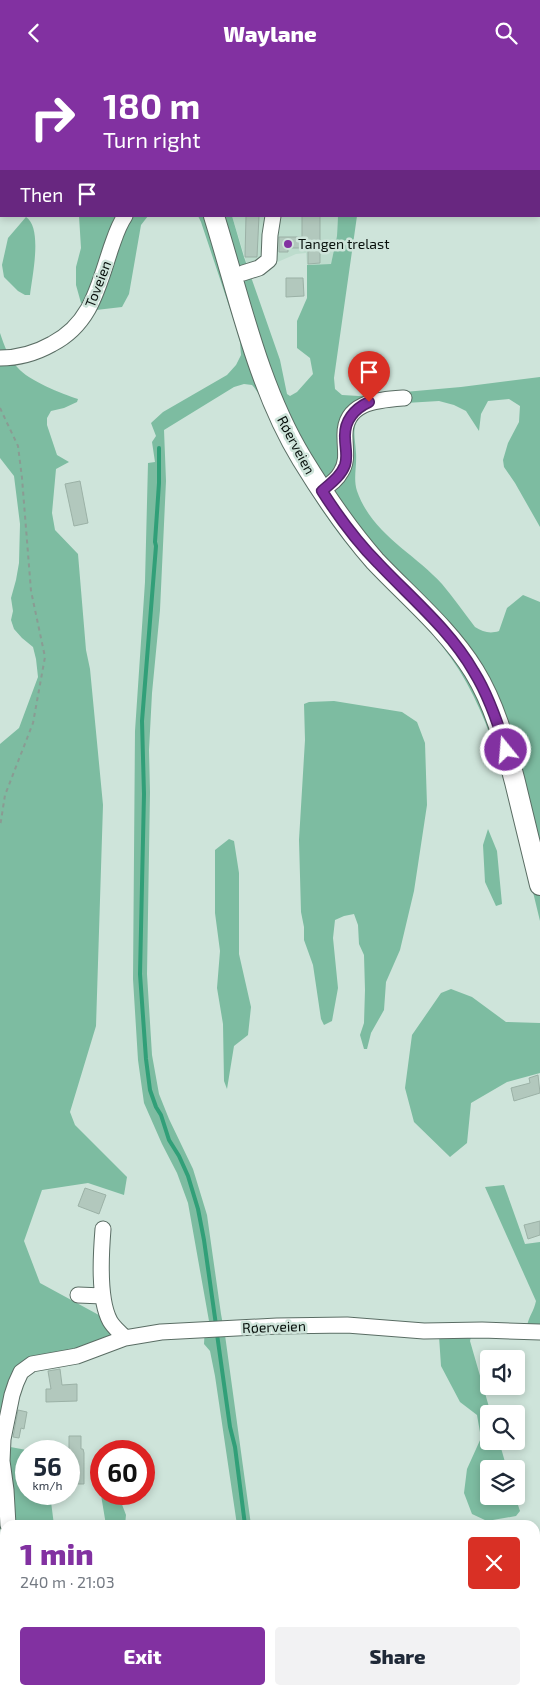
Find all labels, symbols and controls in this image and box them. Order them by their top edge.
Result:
icon: back [20,19,48,47]
icon: search [492,19,520,47]
text: Waylane [223,20,317,46]
text: 180 m [103,84,200,126]
icon: right [20,85,85,150]
text: Turn right [103,126,201,152]
icon: arrive [73,180,101,208]
text: Then [20,183,63,206]
place label: Tangen trelast [298,235,390,252]
marker: Tangen trelast [282,238,294,250]
street label: Toveien [81,258,114,309]
pin [348,351,390,402]
icon: arrive [355,358,383,386]
street label: Røerveien [274,413,319,477]
position arrow [479,723,531,775]
street label: Røerveien [242,1317,306,1336]
map controls [480,1350,525,1505]
button: sound [480,1350,525,1395]
button: search [480,1405,525,1450]
speed limit sign: 60 [90,1440,155,1505]
text: 56 [33,1451,62,1481]
button: layers [480,1460,525,1505]
text: km/h [33,1478,62,1492]
text: 1 min [20,1535,94,1571]
button: close [468,1537,520,1589]
text: 240 m · 21:03 [20,1572,115,1591]
button: Exit [20,1627,265,1685]
button: Share [275,1627,520,1685]

